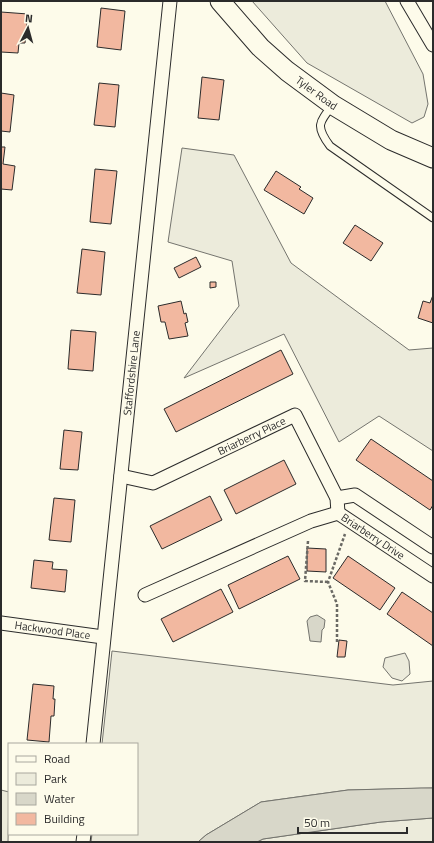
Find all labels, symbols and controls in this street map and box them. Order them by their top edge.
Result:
north arrow [8,8,48,48]
text: N [24,10,34,26]
street label: Tyler Road [292,72,341,114]
street label: Staffordshire Lane [119,329,144,416]
street label: Briarberry Place [215,412,289,459]
street label: Briarberry Drive [338,509,408,563]
street label: Hackwood Place [14,617,92,643]
legend [8,743,138,835]
text: Road [44,749,70,768]
text: Park [44,769,67,788]
text: Water [44,789,75,808]
text: Building [44,809,85,828]
scale bar [298,809,407,835]
text: 50 m [304,813,330,832]

